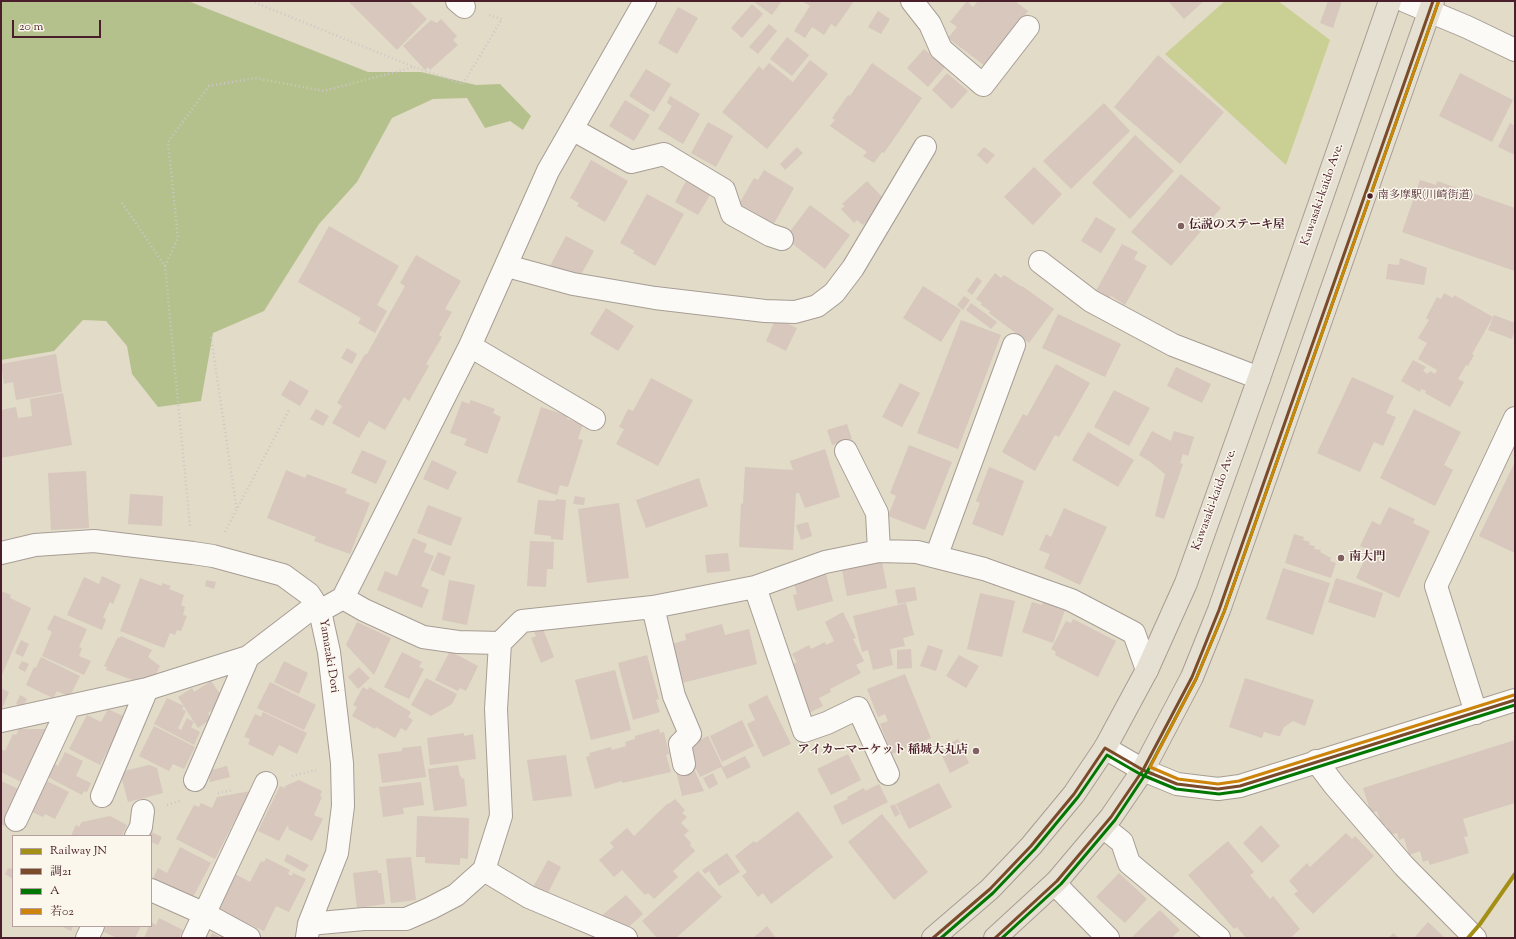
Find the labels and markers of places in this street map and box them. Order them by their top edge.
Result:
place label: 南多摩駅(川崎街道) [1378,189,1473,203]
marker: 南多摩駅(川崎街道) [1365,191,1375,201]
place label: 伝説のステーキ屋 [1189,219,1285,233]
marker: 伝説のステーキ屋 [1176,221,1186,231]
place label: 南大門 [1349,551,1385,565]
marker: 南大門 [1336,553,1346,563]
place label: アイカーマーケット 稲城大丸店 [797,744,968,758]
marker: アイカーマーケット 稲城大丸店 [971,746,981,756]

